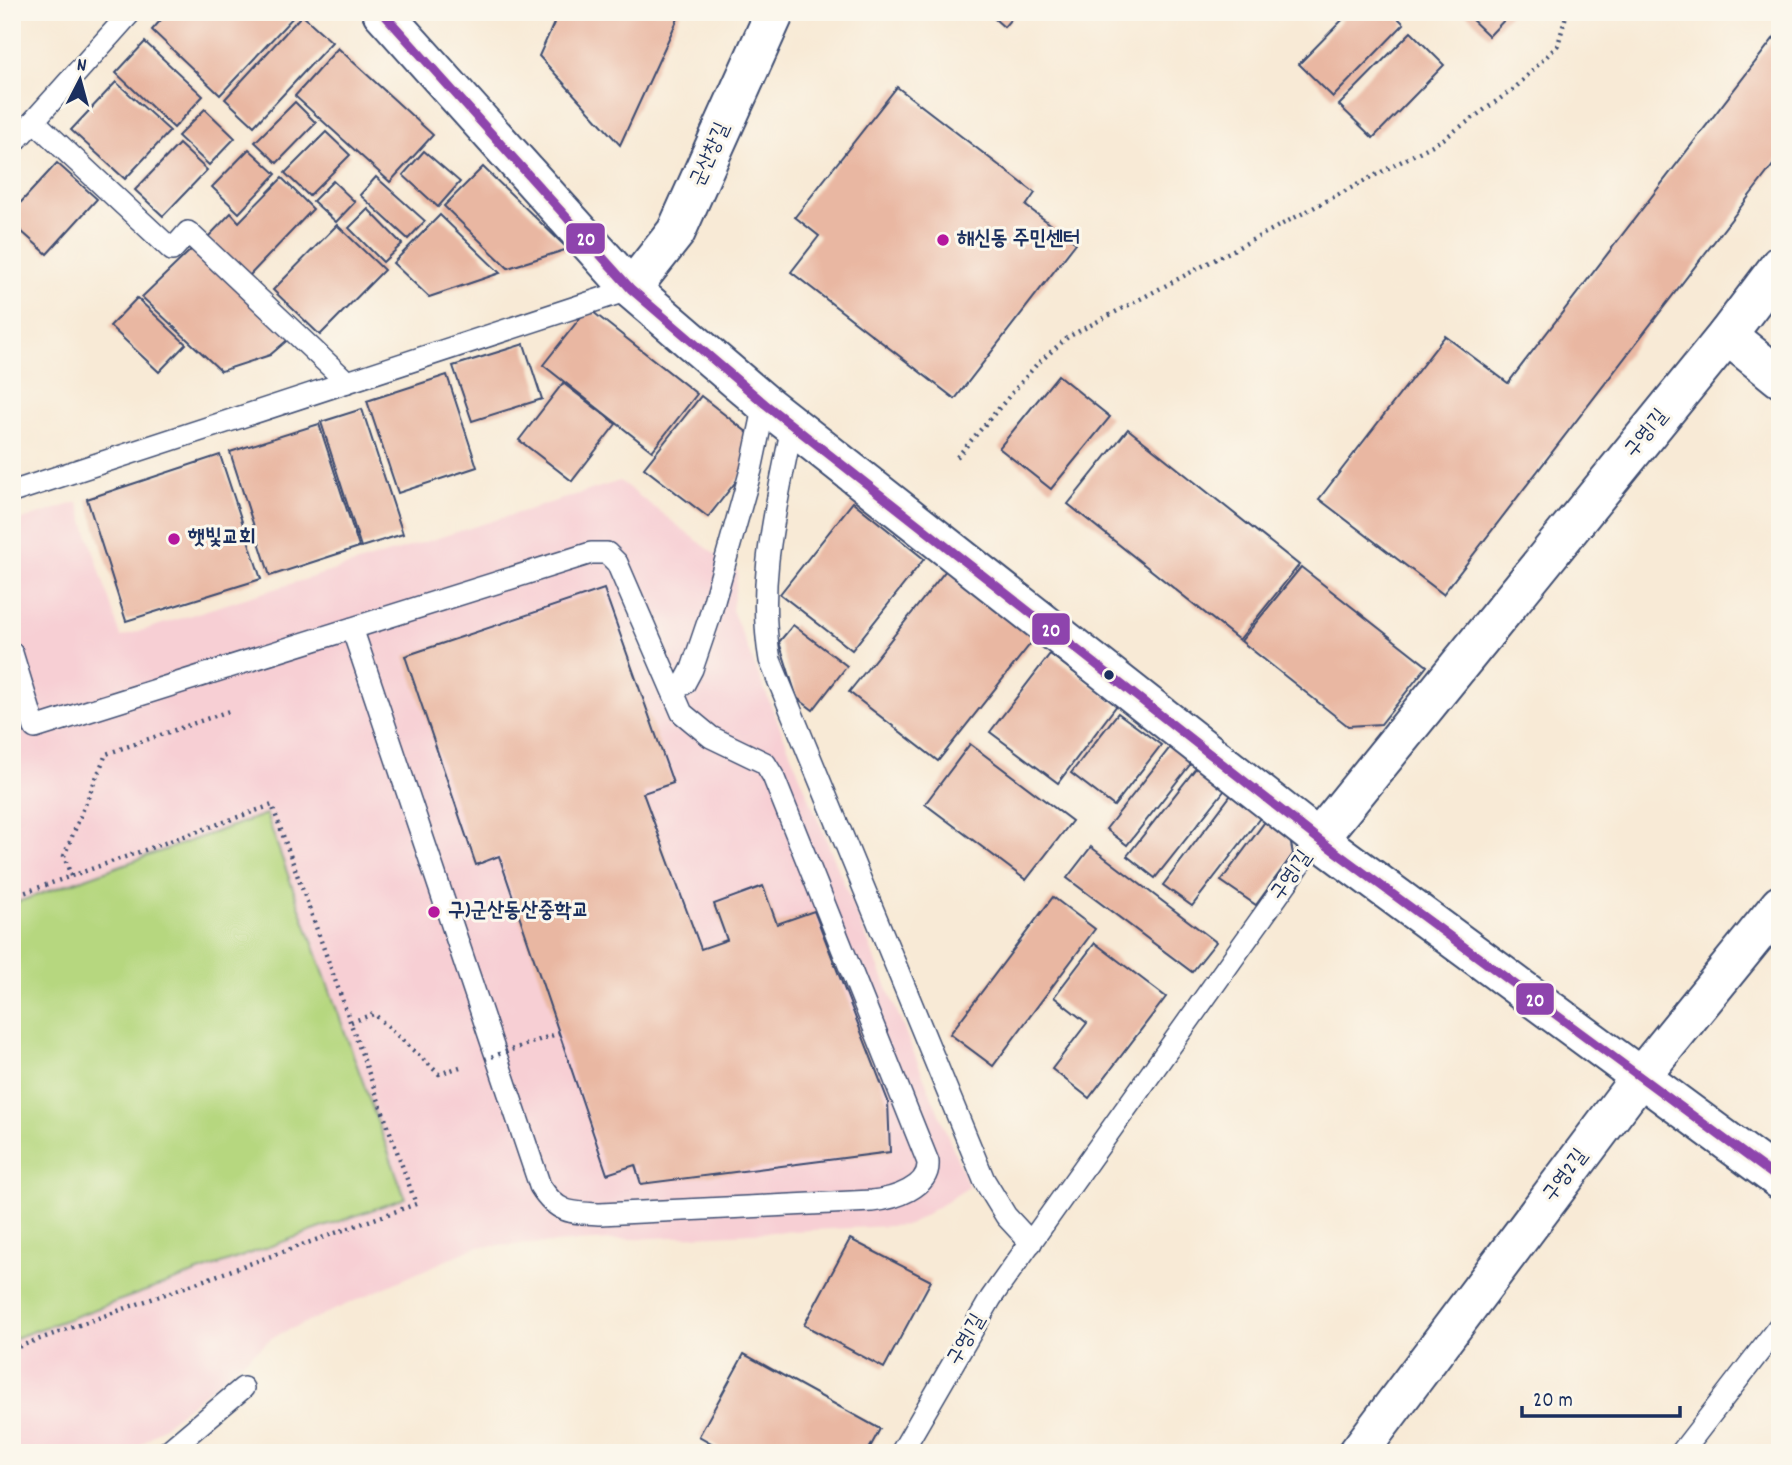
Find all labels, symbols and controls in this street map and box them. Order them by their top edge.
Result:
north arrow [46,46,116,116]
text: N [75,53,87,80]
street label: 군산창길 [684,118,738,192]
line badge: 20 [565,222,606,255]
place label: 해신동 주민센터 [956,225,1080,255]
text: 20 [577,228,595,255]
marker: 해신동 주민센터 [935,232,951,248]
street label: 구영1길 [1618,403,1676,465]
place label: 햇빛교회 [187,524,256,554]
marker: 햇빛교회 [166,531,182,547]
line badge: 20 [1031,612,1071,646]
text: 20 [1042,619,1060,646]
unlabelled marker [1102,668,1116,682]
street label: 구영1길 [1264,845,1320,907]
place label: 구)군산동산중학교 [448,897,589,927]
marker: 구)군산동산중학교 [426,904,442,920]
line badge: 20 [1515,982,1555,1016]
text: 20 [1526,989,1544,1016]
street label: 구영2길 [1536,1143,1596,1209]
street label: 구영1길 [940,1308,994,1371]
scale bar [1522,1374,1680,1418]
text: 20 m [1533,1387,1573,1417]

